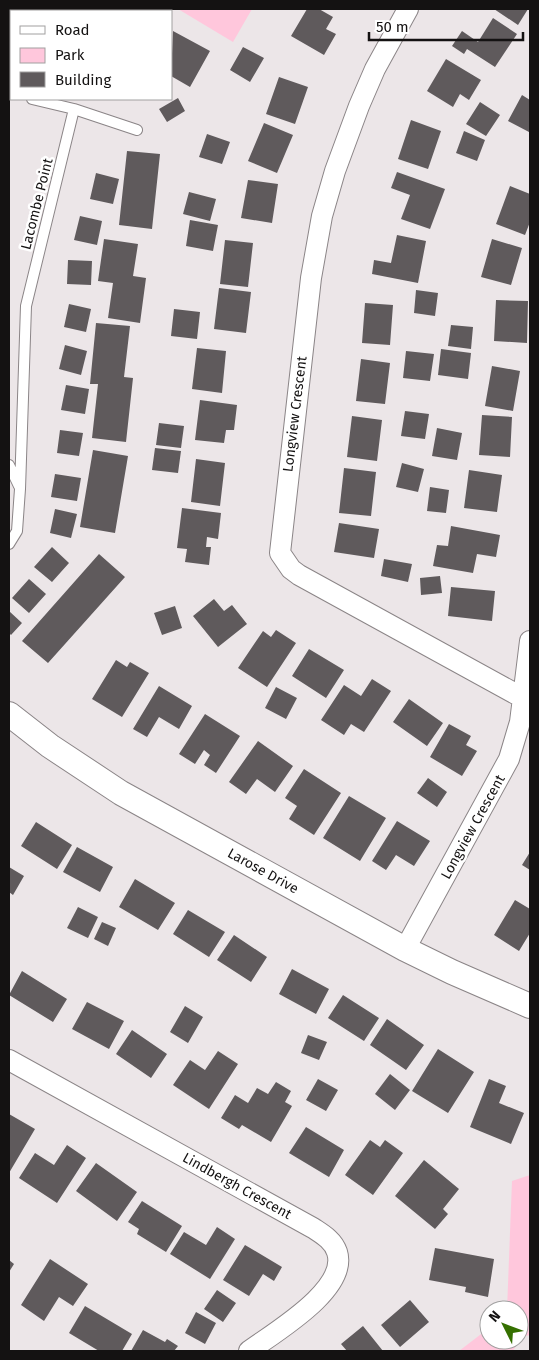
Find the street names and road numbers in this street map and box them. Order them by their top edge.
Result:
street label: Lacombe Point [17,156,57,252]
street label: Longview Crescent [279,354,311,473]
street label: Longview Crescent [437,771,509,882]
street label: Larose Drive [225,845,301,897]
street label: Lindbergh Crescent [180,1149,295,1223]

